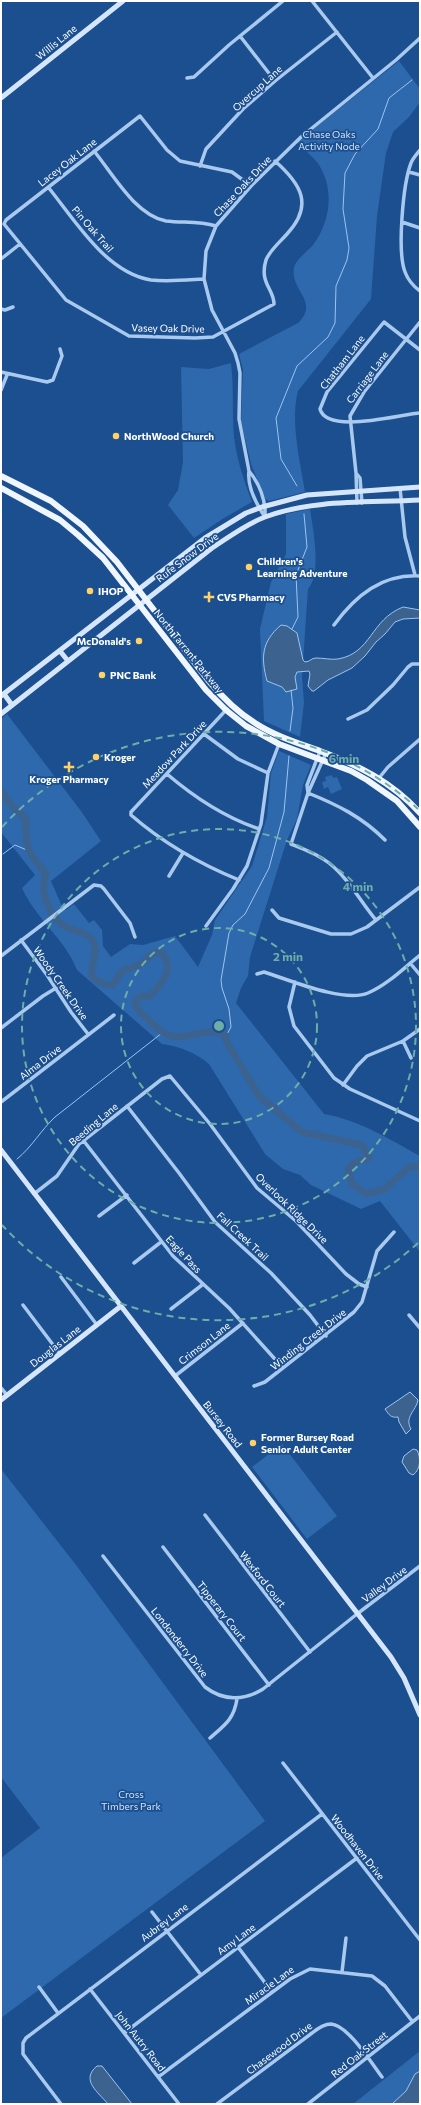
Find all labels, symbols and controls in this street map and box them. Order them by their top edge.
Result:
street label: Willis Lane [33,22,79,62]
street label: Overcup Lane [230,63,284,113]
park label: Chase Oaks Activity Node [298,128,360,152]
street label: Lacey Oak Lane [35,135,99,189]
street label: Chase Oaks Drive [211,153,273,219]
street label: Pin Oak Trail [70,204,116,254]
street label: Vasey Oak Drive [131,321,205,335]
street label: Chatham Lane [317,333,367,391]
street label: Carriage Lane [343,348,391,406]
place label: NorthWood Church [124,430,214,442]
marker: NorthWood Church [111,431,121,441]
street label: Rufe Snow Drive [154,530,220,584]
place label: Children's Learning Adventure [257,555,347,579]
marker: Children's Learning Adventure [244,562,254,572]
place label: IHOP [98,585,124,597]
marker: IHOP [85,586,95,596]
place label: CVS Pharmacy [217,591,285,603]
marker: CVS Pharmacy [204,592,214,602]
street label: North Tarrant Parkway [152,607,226,695]
place label: McDonald's [77,635,131,647]
marker: McDonald's [134,636,144,646]
place label: PNC Bank [110,669,156,681]
marker: PNC Bank [97,670,107,680]
street label: Meadow Park Drive [139,718,209,790]
place label: Kroger [104,751,136,763]
text: 6 min [329,751,359,765]
marker: Kroger [91,752,101,762]
marker: Kroger Pharmacy [64,762,74,772]
place label: Kroger Pharmacy [29,773,109,785]
text: 4 min [343,879,373,893]
street label: Woody Creek Drive [31,944,91,1022]
text: 2 min [273,949,303,963]
centre of rings [212,1019,226,1033]
street label: Alma Drive [17,1042,63,1082]
street label: Beeding Lane [66,1100,120,1148]
street label: Overlook Ridge Drive [253,1170,331,1246]
street label: Fall Creek Trail [215,1209,271,1263]
street label: Eagle Pass [164,1233,205,1276]
street label: Winding Creek Drive [268,1306,348,1372]
street label: Crimson Lane [176,1319,232,1367]
street label: Douglas Lane [27,1323,83,1369]
street label: Bursey Road [201,1398,245,1450]
place label: Former Bursey Road Senior Adult Center [261,1431,354,1455]
marker: Former Bursey Road Senior Adult Center [248,1438,258,1448]
street label: Wexford Court [237,1549,289,1609]
street label: Valley Drive [359,1563,409,1605]
street label: Tipperary Court [195,1579,249,1643]
street label: Londonderry Drive [149,1605,211,1679]
park label: Cross Timbers Park [101,1788,162,1812]
street label: Woodhaven Drive [329,1812,387,1882]
street label: Aubrey Lane [138,1900,190,1944]
street label: Amy Lane [215,1921,257,1957]
street label: Miracle Lane [242,1963,296,2007]
street label: John Autry Road [114,2008,168,2074]
street label: Chasewood Drive [244,2019,314,2077]
street label: Red Oak Street [328,2028,390,2080]

